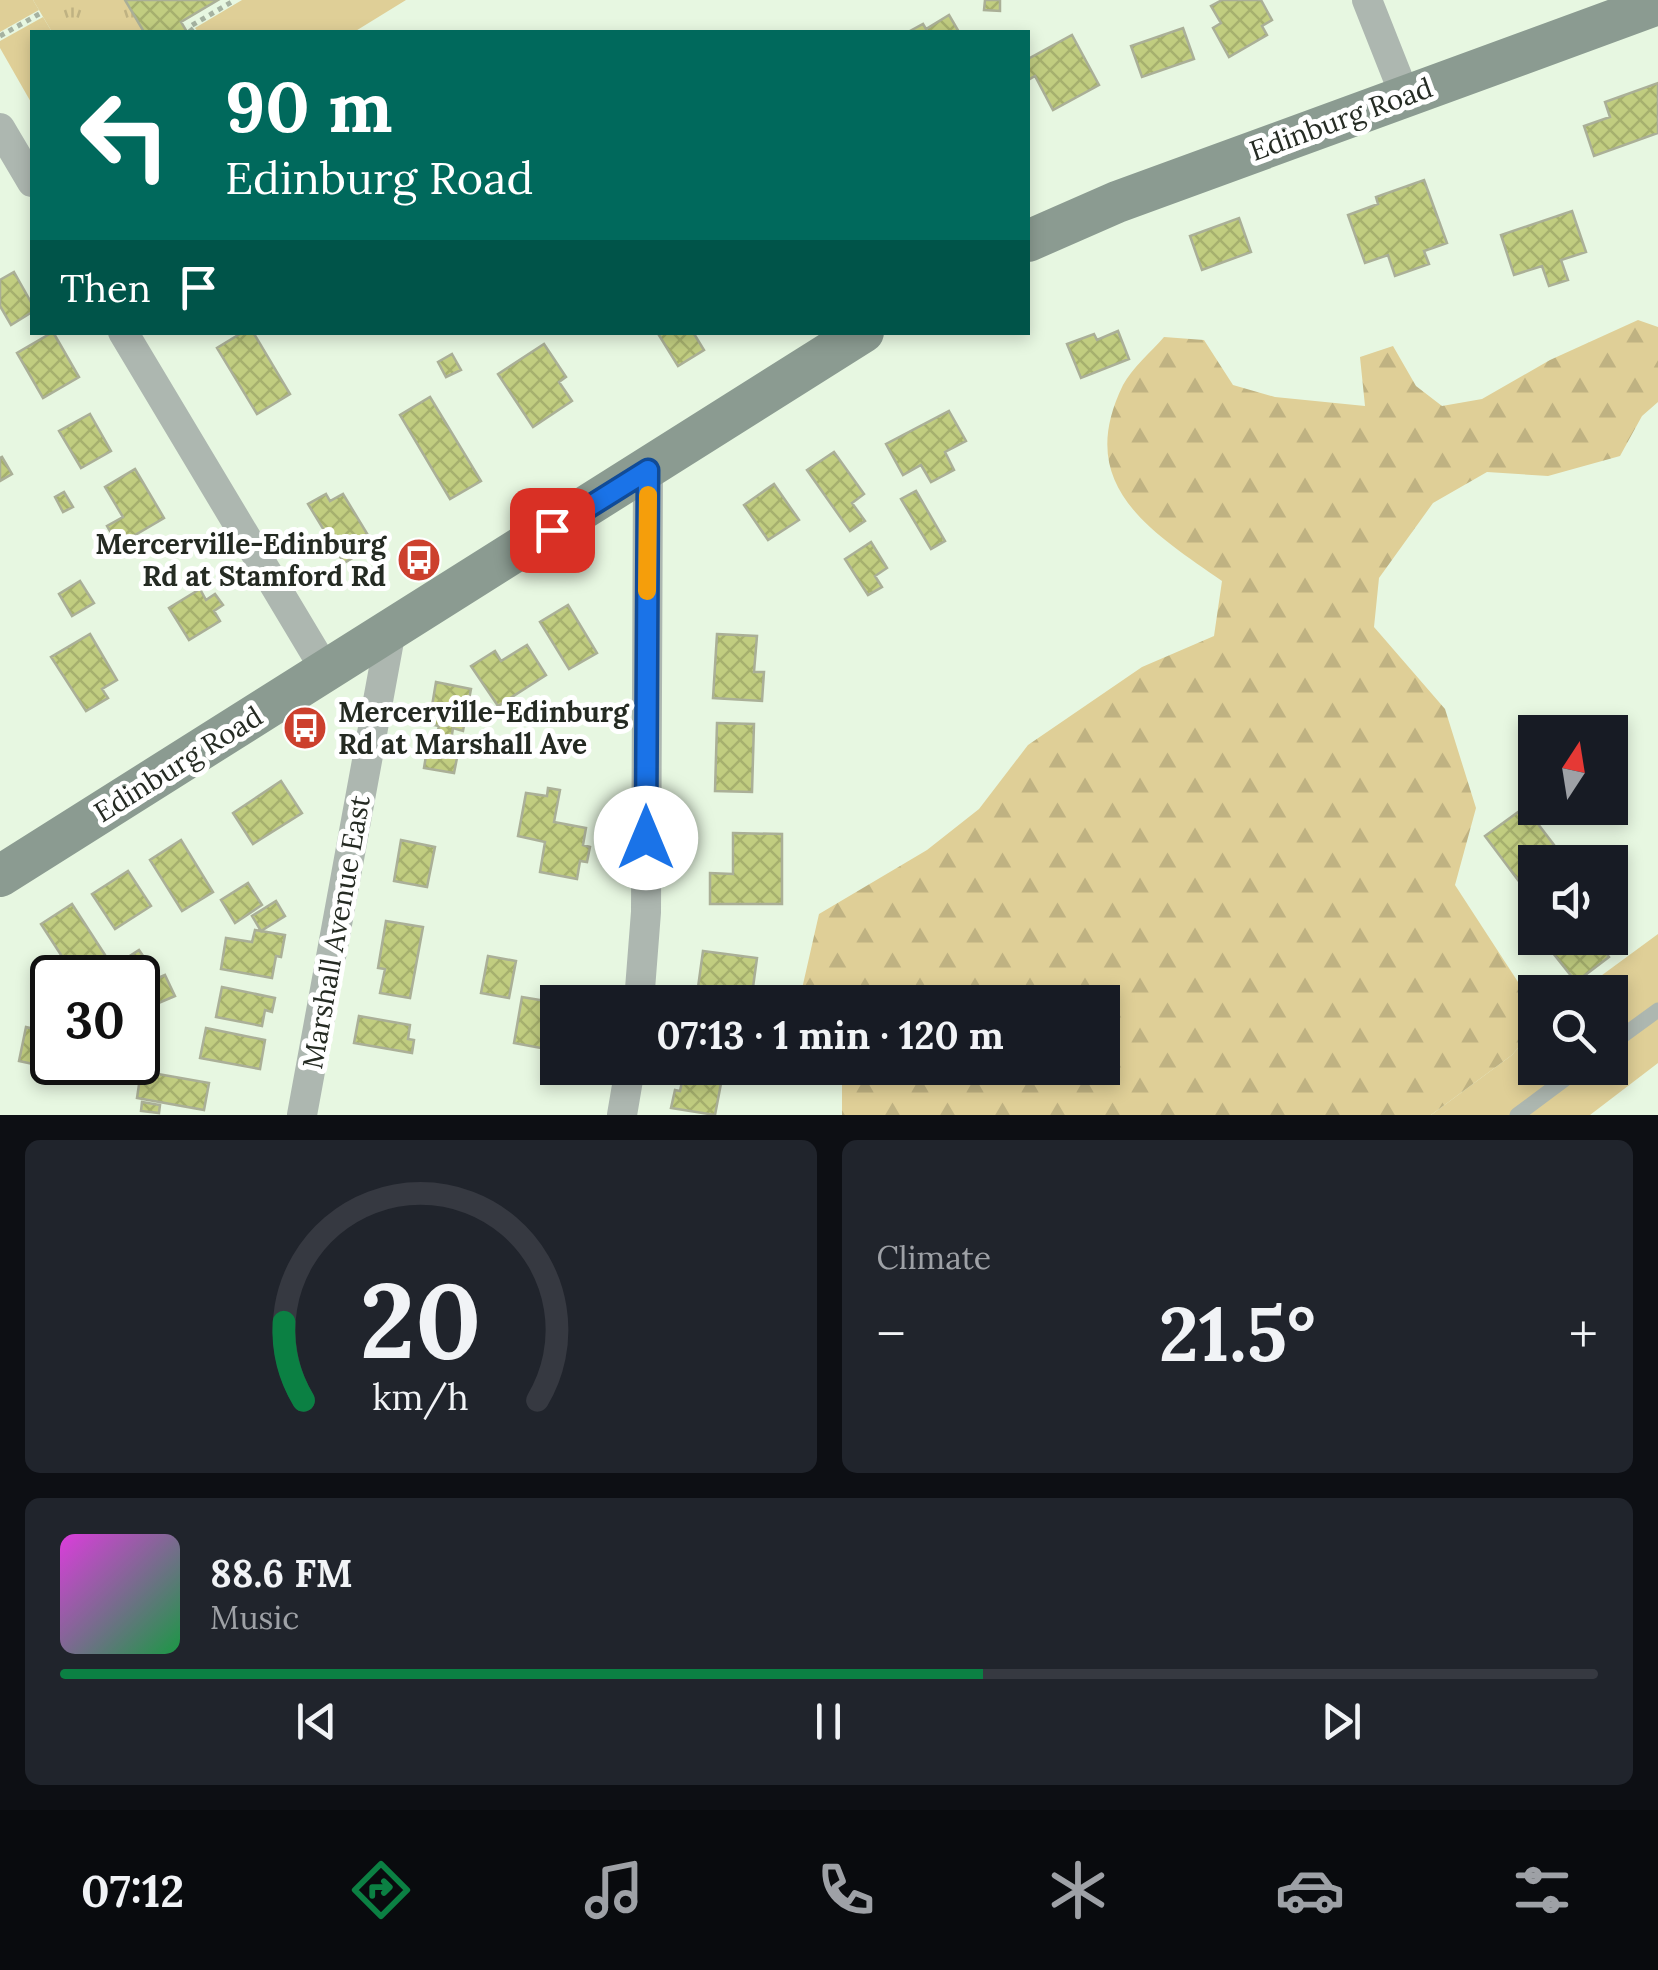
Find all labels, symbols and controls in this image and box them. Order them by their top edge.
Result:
text: 90 m [225,62,393,151]
street label: Edinburg Road [1245,69,1437,169]
icon: left [60,70,190,200]
text: Edinburg Road [225,149,533,206]
icon: arrive [171,260,226,315]
text: Then [60,264,151,312]
pin [510,488,595,573]
icon: arrive [525,503,580,558]
place label: Mercerville-Edinburg Rd at Stamford Rd [95,526,387,594]
bus stop icon: Mercerville-Edinburg Rd at Stamford Rd [396,537,442,583]
place label: Mercerville-Edinburg Rd at Marshall Ave [338,694,630,762]
street label: Edinburg Road [87,698,269,830]
bus stop icon: Mercerville-Edinburg Rd at Marshall Ave [282,705,328,751]
north arrow [1518,715,1628,825]
map controls [1518,715,1628,1085]
position arrow [594,786,698,890]
street label: Marshall Avenue East [294,792,378,1072]
button: sound [1518,845,1628,955]
speed limit sign: 30 [30,955,160,1085]
button: search [1518,975,1628,1085]
text: 07:13 · 1 min · 120 m [656,1011,1004,1059]
text: Climate [877,1237,991,1278]
text: 20 [360,1253,482,1386]
text: 21.5° [1159,1286,1316,1382]
text: − [877,1299,906,1369]
text: + [1569,1299,1598,1369]
text: km/h [372,1374,469,1420]
text: 88.6 FM [210,1549,353,1597]
text: Music [210,1597,299,1638]
icon: previous [289,1694,344,1749]
icon: pause [801,1694,856,1749]
icon: next [1314,1694,1369,1749]
icon: directions [346,1855,416,1925]
icon: music [579,1855,649,1925]
icon: phone [811,1855,881,1925]
icon: climate [1043,1855,1113,1925]
icon: car [1275,1855,1345,1925]
icon: filters [1507,1855,1577,1925]
text: 07:12 [81,1862,184,1919]

